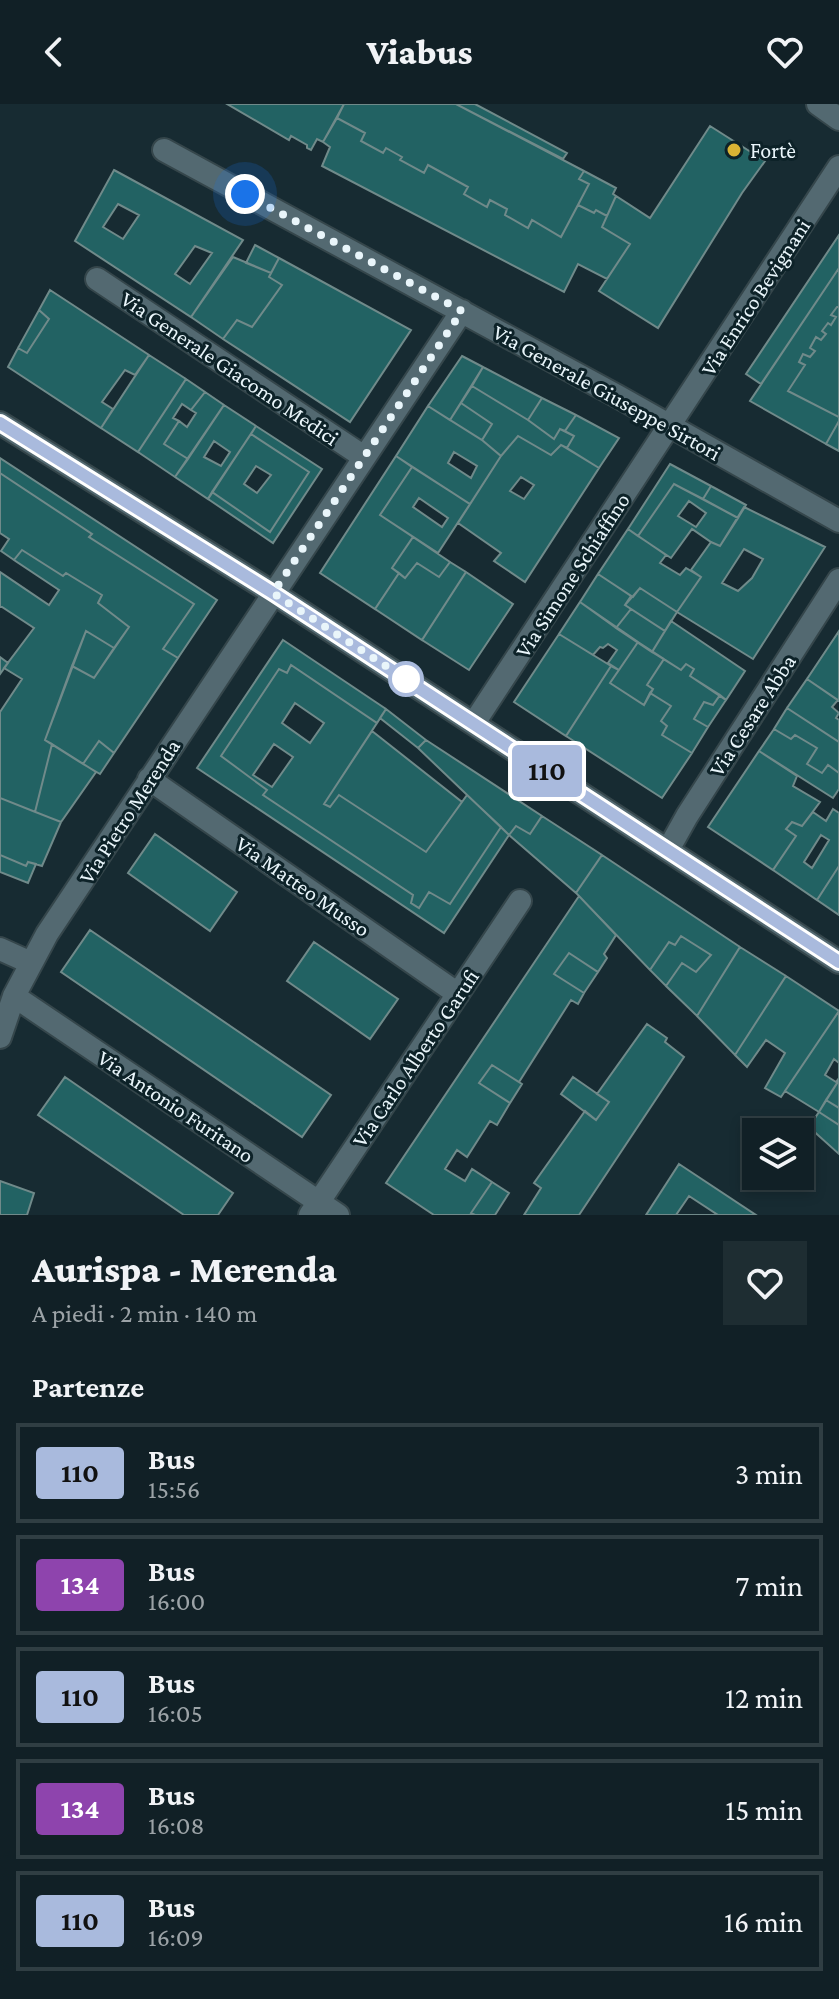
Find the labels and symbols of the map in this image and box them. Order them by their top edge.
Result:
place label: Fortè [750,138,796,163]
marker: Fortè [725,141,743,159]
your location [225,174,265,214]
street label: Via Enrico Bevignani [696,214,815,380]
street label: Via Generale Giacomo Medici [116,286,344,451]
street label: Via Generale Giuseppe Sirtori [489,319,725,466]
street label: Via Simone Schiaffino [510,488,635,662]
street label: Via Cesare Abba [704,650,801,781]
unlabelled marker [389,662,423,696]
street label: Via Pietro Merenda [73,734,185,888]
line badge: 110 [501,745,593,797]
street label: Via Matteo Musso [231,831,375,942]
street label: Via Carlo Alberto Garufi [347,965,484,1152]
street label: Via Antonio Furitano [93,1045,259,1168]

